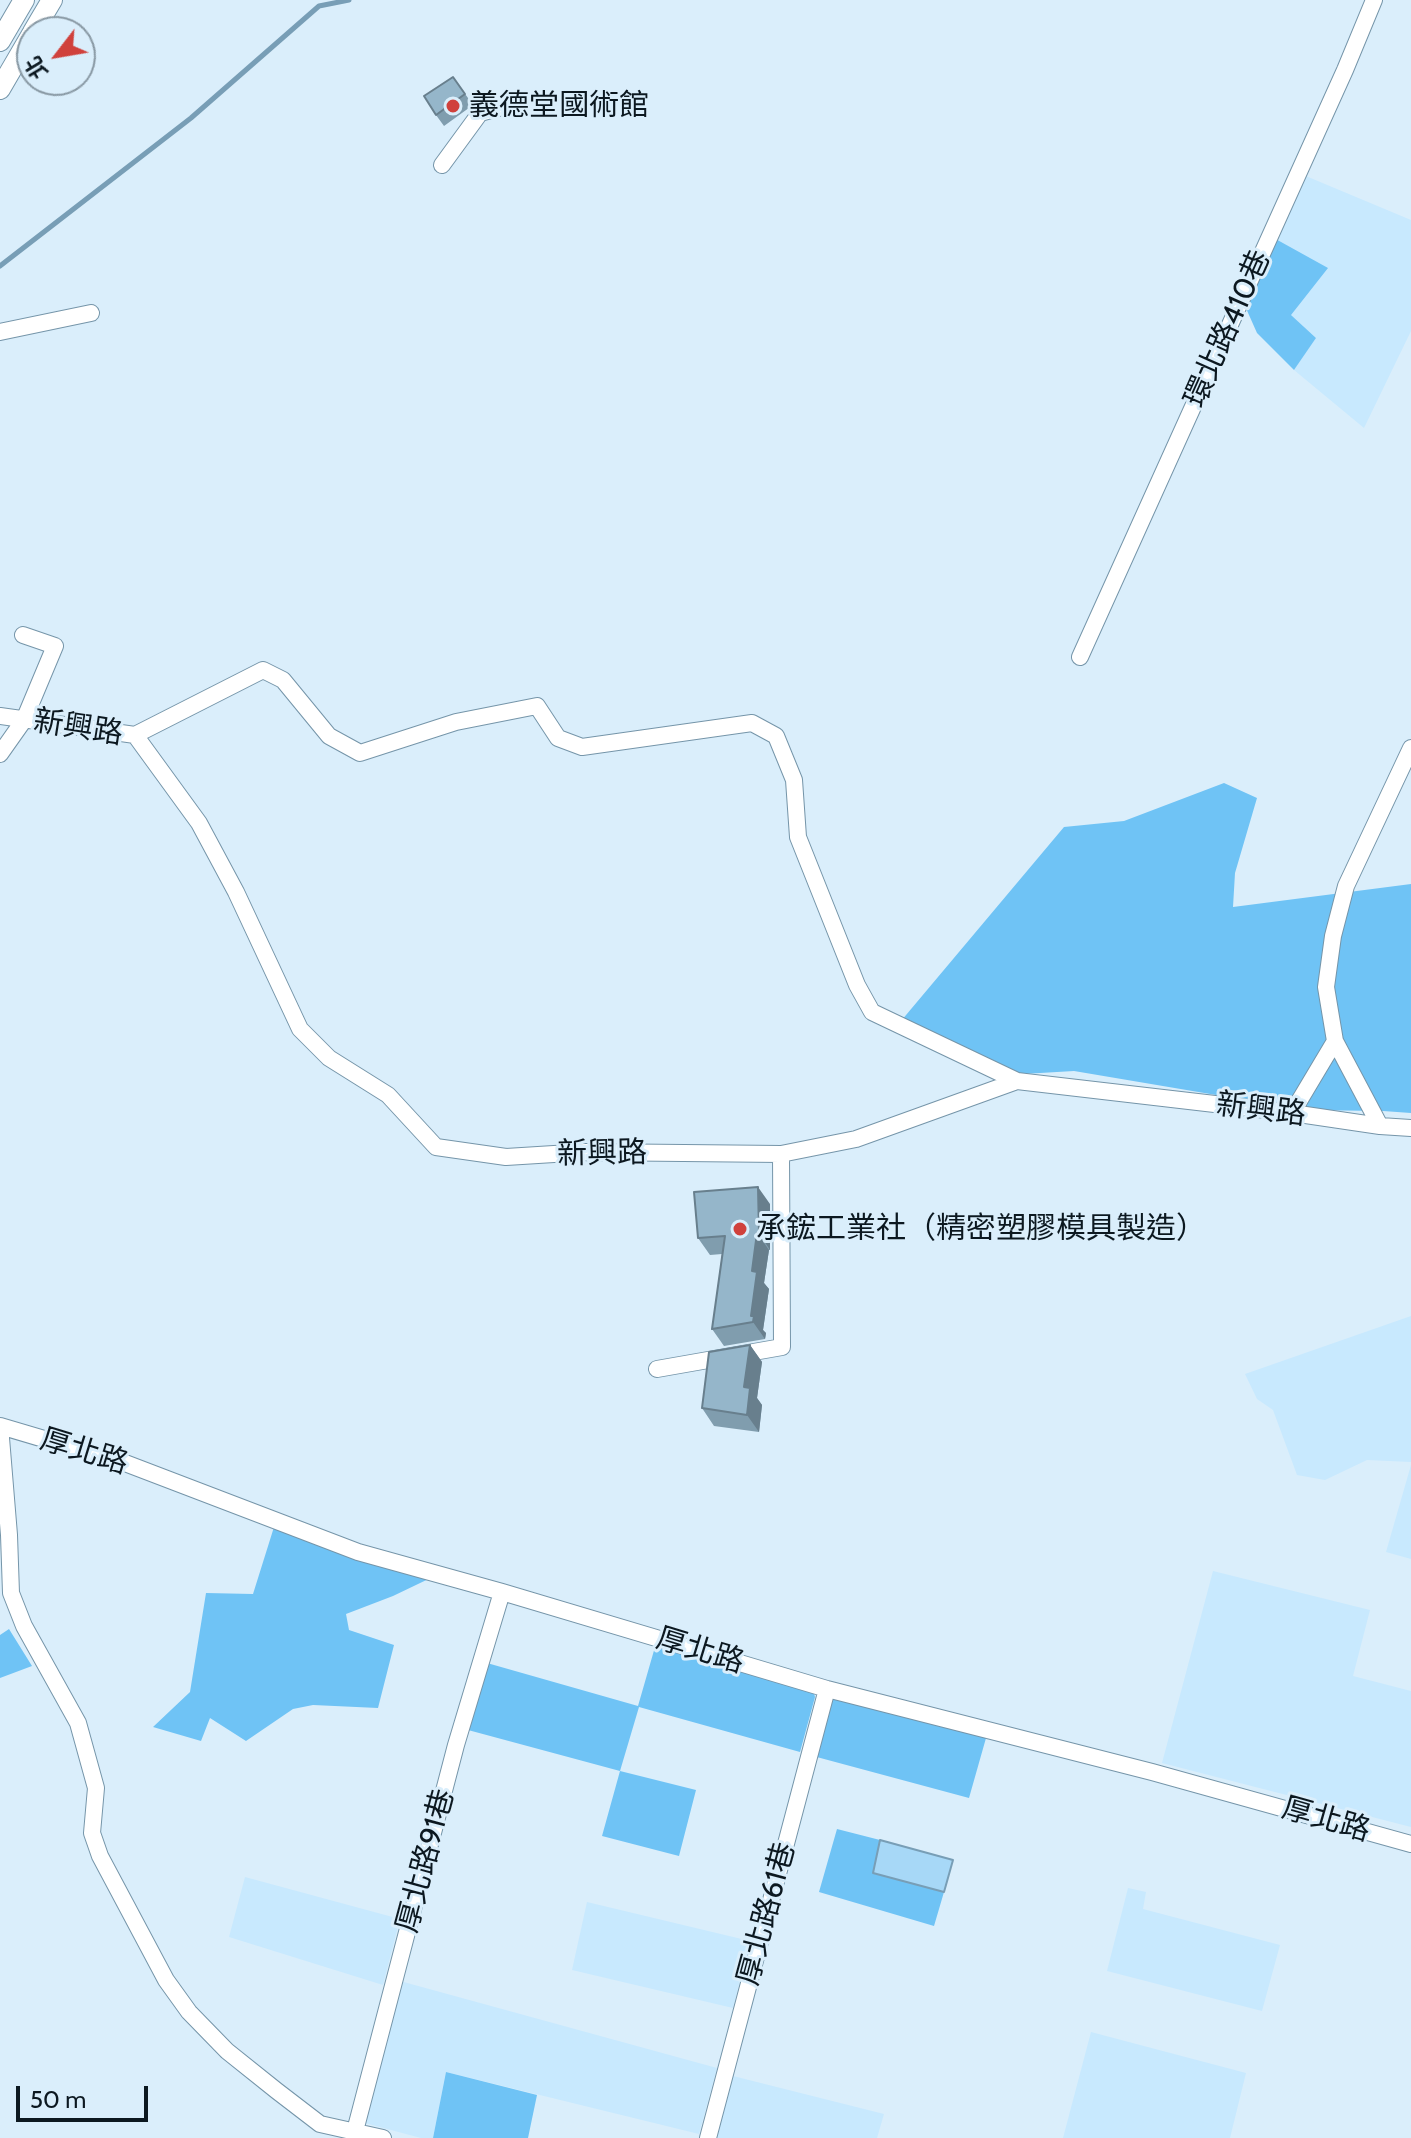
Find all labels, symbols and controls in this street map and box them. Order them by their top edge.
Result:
north arrow [16,16,96,96]
text: 北 [19,51,54,84]
place label: 義德堂國術館 [469,88,649,124]
marker: 義德堂國術館 [444,97,462,115]
street label: 環北路410巷 [1177,245,1279,413]
street label: 新興路 [31,703,125,753]
street label: 新興路 [1214,1087,1308,1133]
street label: 新興路 [557,1135,647,1173]
place label: 承鋐工業社（精密塑膠模具製造） [756,1211,1206,1247]
marker: 承鋐工業社（精密塑膠模具製造） [731,1220,749,1238]
street label: 厚北路 [36,1422,132,1482]
street label: 厚北路 [652,1621,748,1681]
street label: 厚北路91巷 [390,1785,462,1937]
street label: 厚北路 [1278,1790,1374,1850]
street label: 厚北路61巷 [731,1839,803,1989]
scale bar [20,2070,152,2120]
text: 50 m [30,2085,86,2114]

